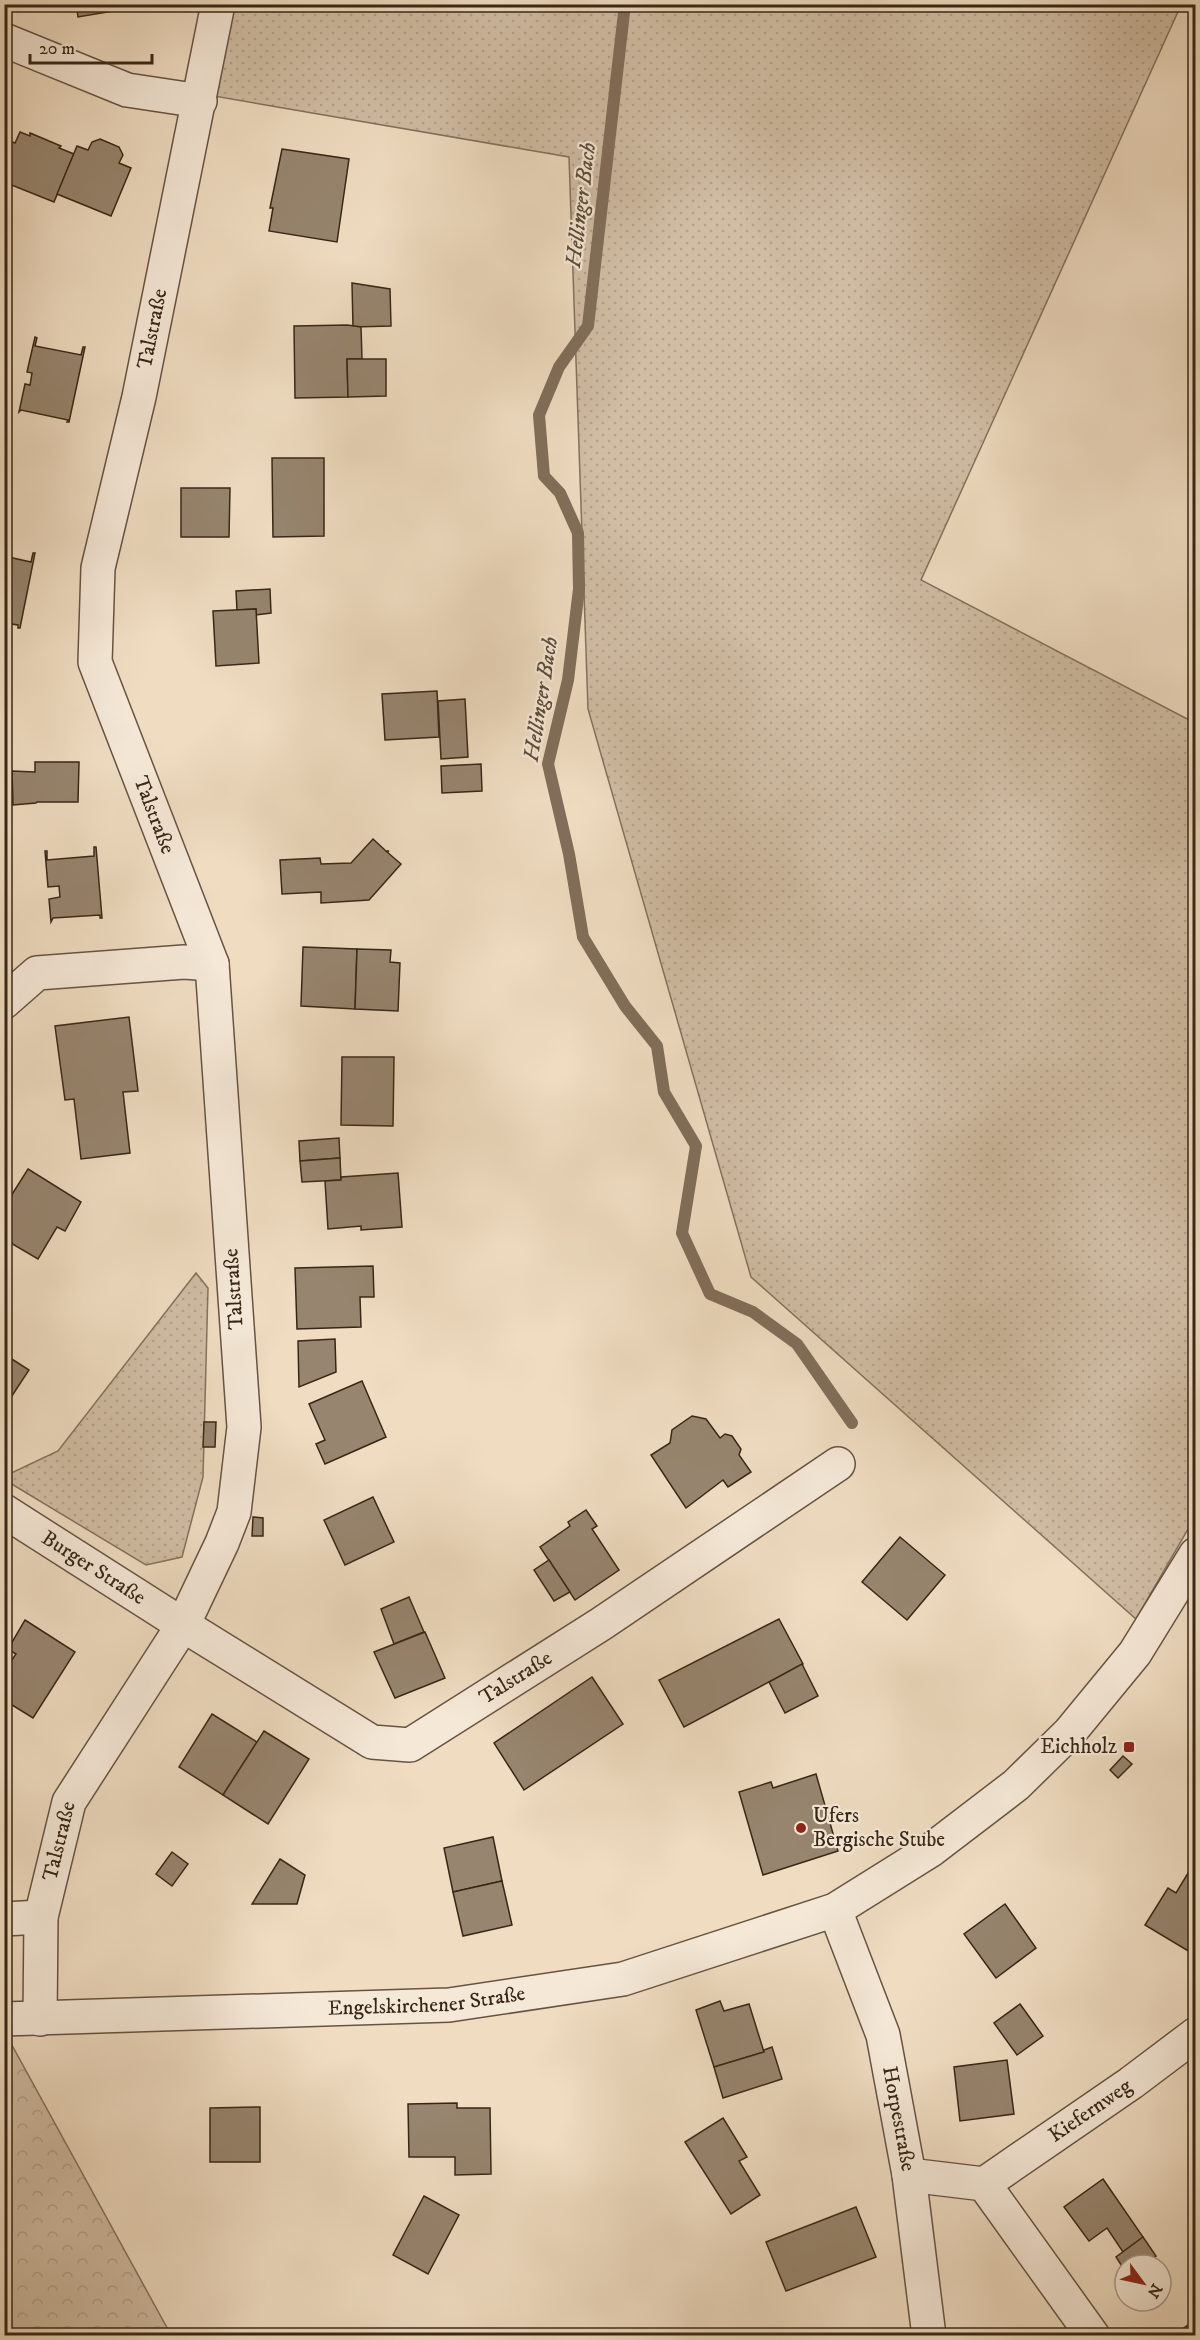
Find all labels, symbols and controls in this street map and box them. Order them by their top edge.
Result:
scale bar [30,27,152,65]
text: 20 m [39,38,75,60]
water label: Hellinger Bach [560,141,602,270]
street label: Talstraße [132,286,174,371]
water label: Hellinger Bach [518,635,564,764]
street label: Talstraße [127,772,181,858]
street label: Talstraße [218,1247,250,1330]
street label: Burger Straße [36,1525,151,1611]
street label: Talstraße [475,1645,557,1711]
place label: Eichholz [1040,1734,1117,1760]
marker: Eichholz [1122,1740,1136,1754]
street label: Talstraße [37,1798,82,1884]
place label: Ufers Bergische Stube [813,1803,945,1853]
marker: Ufers Bergische Stube [794,1821,808,1835]
street label: Engelskirchener Straße [327,1981,527,2022]
street label: Horpestraße [876,2064,921,2174]
street label: Kiefernweg [1044,2073,1138,2149]
north arrow [1113,2253,1173,2313]
text: N [1143,2280,1167,2302]

